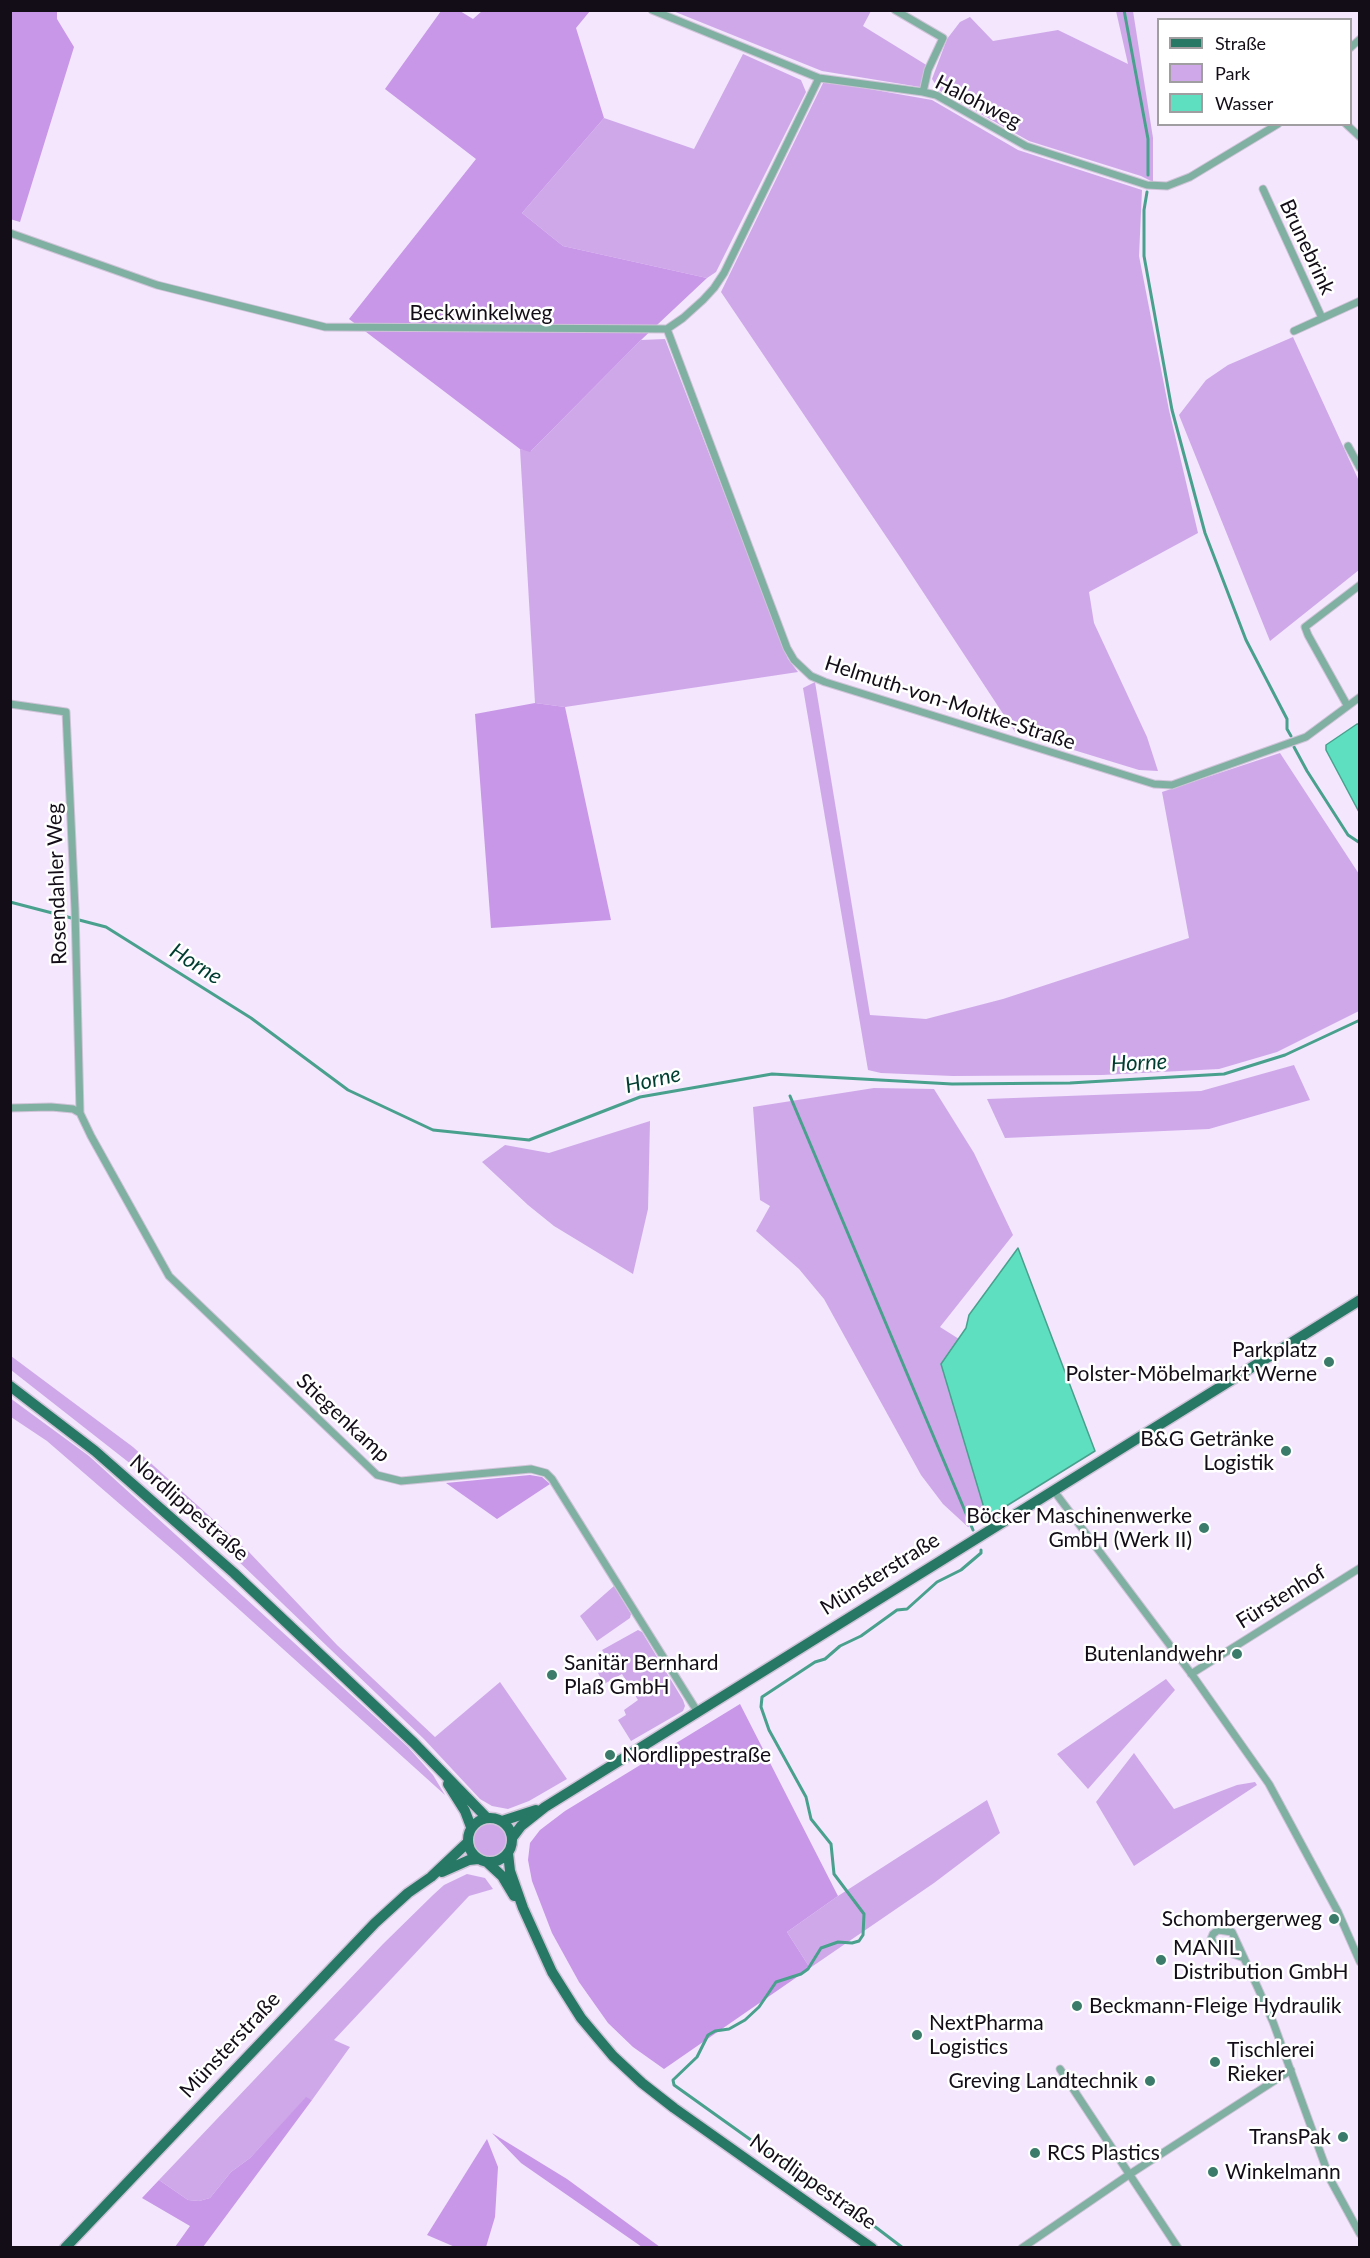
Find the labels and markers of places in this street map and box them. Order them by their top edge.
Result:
place label: Parkplatz Polster-Möbelmarkt Werne [1066,1337,1317,1387]
marker: Parkplatz Polster-Möbelmarkt Werne [1322,1355,1336,1369]
place label: B&G Getränke Logistik [1140,1426,1274,1476]
marker: B&G Getränke Logistik [1279,1444,1293,1458]
place label: Böcker Maschinenwerke GmbH (Werk II) [966,1503,1192,1553]
marker: Böcker Maschinenwerke GmbH (Werk II) [1197,1521,1211,1535]
place label: Butenlandwehr [1084,1641,1225,1667]
marker: Butenlandwehr [1230,1647,1244,1661]
place label: Sanitär Bernhard Plaß GmbH [564,1650,718,1700]
marker: Sanitär Bernhard Plaß GmbH [545,1668,559,1682]
place label: Nordlippestraße [622,1742,771,1768]
marker: Nordlippestraße [603,1748,617,1762]
place label: Schombergerweg [1162,1906,1322,1932]
marker: Schombergerweg [1327,1912,1341,1926]
place label: MANIL Distribution GmbH [1173,1935,1348,1985]
marker: MANIL Distribution GmbH [1154,1953,1168,1967]
place label: Beckmann-Fleige Hydraulik [1089,1993,1342,2019]
marker: Beckmann-Fleige Hydraulik [1070,1999,1084,2013]
place label: NextPharma Logistics [929,2010,1044,2060]
marker: NextPharma Logistics [910,2028,924,2042]
place label: Tischlerei Rieker [1227,2037,1315,2087]
marker: Tischlerei Rieker [1208,2055,1222,2069]
place label: Greving Landtechnik [948,2068,1138,2094]
marker: Greving Landtechnik [1143,2074,1157,2088]
place label: TransPak [1249,2124,1331,2150]
marker: TransPak [1336,2130,1350,2144]
place label: RCS Plastics [1047,2140,1160,2166]
marker: RCS Plastics [1028,2146,1042,2160]
place label: Winkelmann [1225,2159,1341,2185]
marker: Winkelmann [1206,2165,1220,2179]

